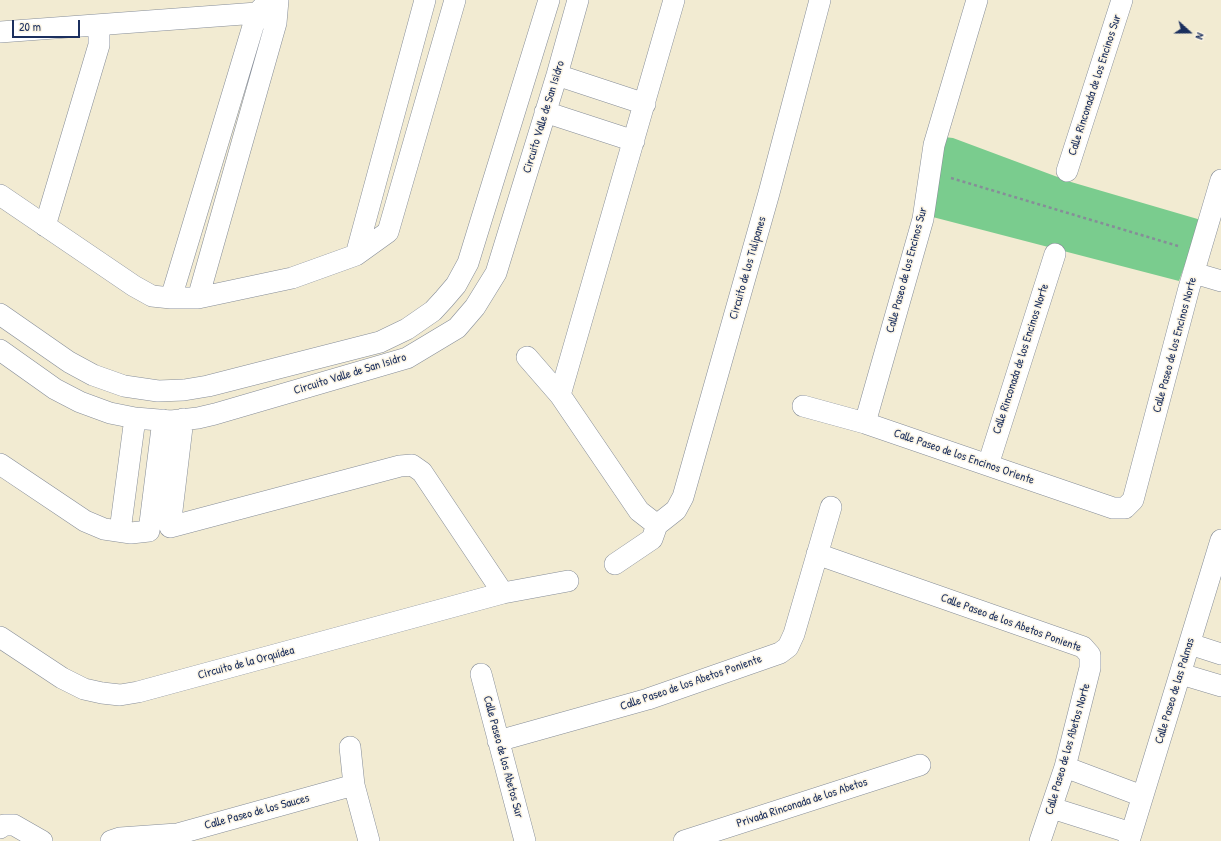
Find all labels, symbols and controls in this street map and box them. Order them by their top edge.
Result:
scale bar [14,12,82,38]
north arrow [1169,12,1209,52]
street label: Calle Rinconada de los Encinos Sur [1065,13,1125,157]
text: 20 m [19,18,41,35]
text: N [1193,31,1208,42]
street label: Circuito Valle de San Isidro [520,59,568,175]
street label: Calle Paseo de los Encinos Sur [883,205,931,335]
street label: Circuito de los Tulipanes [726,215,770,321]
street label: Calle Paseo de los Encinos Norte [1150,276,1200,414]
street label: Calle Rinconada de los Encinos Norte [990,282,1052,436]
street label: Circuito Valle de San Isidro [292,350,408,398]
street label: Calle Paseo de los Encinos Oriente [892,426,1036,488]
street label: Calle Paseo de los Abetos Poniente [939,591,1083,655]
street label: Calle Paseo de las Palmas [1152,636,1198,746]
street label: Circuito de la Orquídea [196,643,296,683]
street label: Calle Paseo de los Abetos Poniente [618,652,764,714]
street label: Calle Paseo de los Abetos Norte [1042,682,1094,816]
street label: Calle Paseo de los Abetos Sur [480,694,526,820]
street label: Privada Rinconada de los Abetos [735,775,869,831]
street label: Calle Paseo de los Sauces [203,791,311,833]

